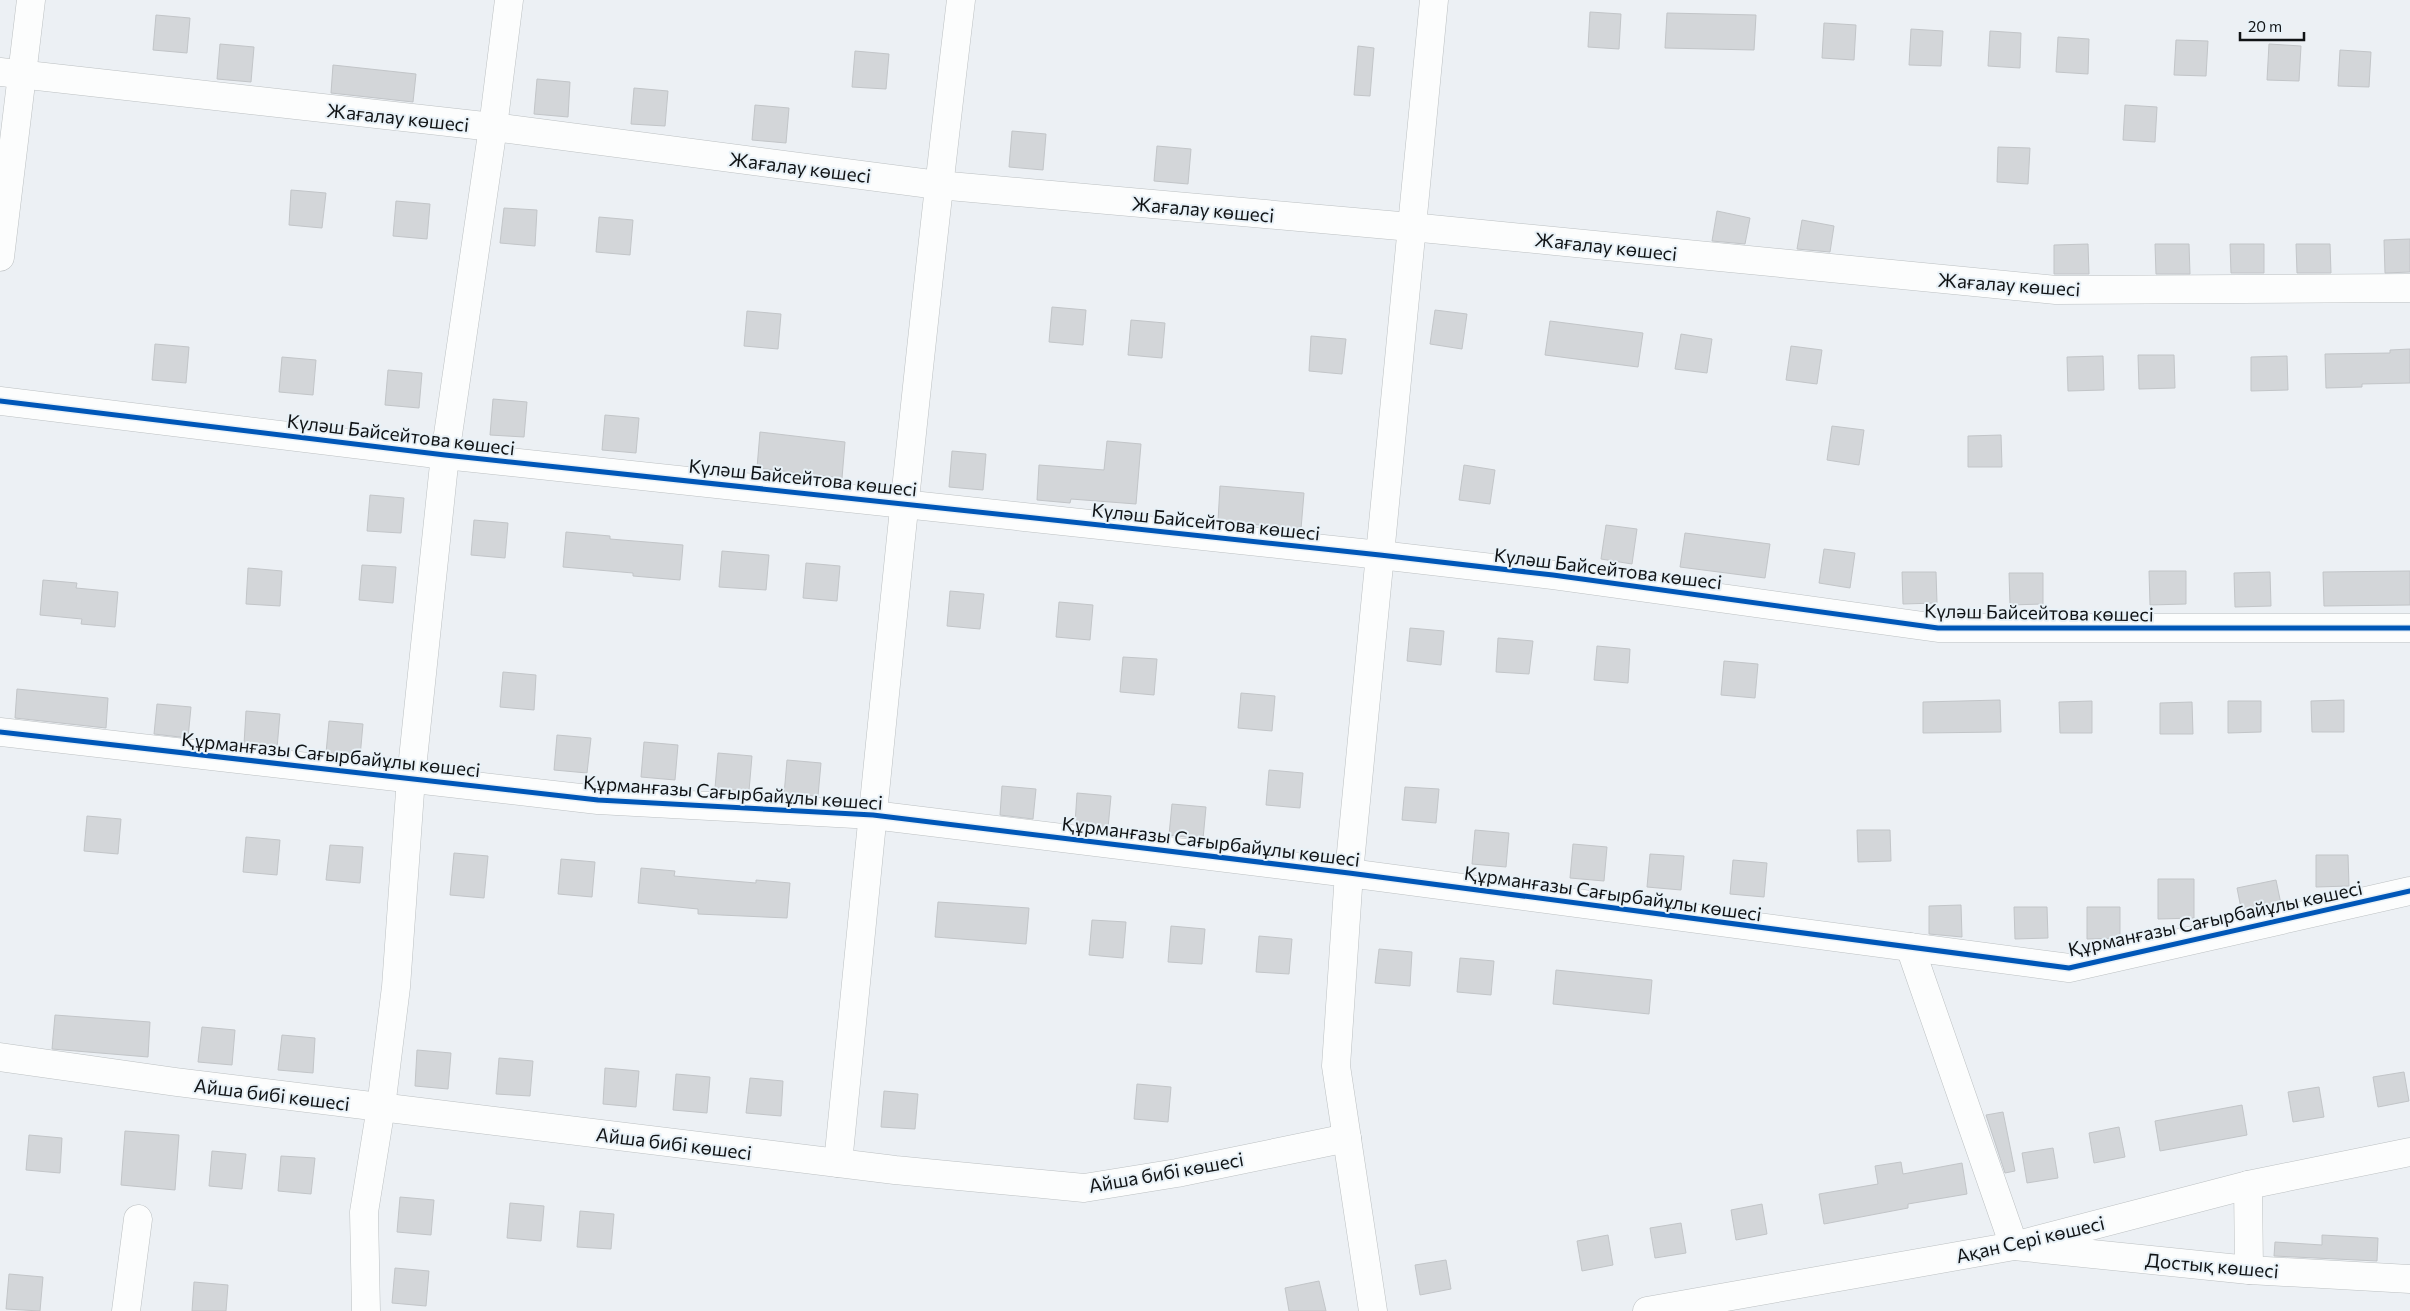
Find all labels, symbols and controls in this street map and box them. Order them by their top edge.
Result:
scale bar [2240,10,2304,42]
text: 20 m [2248,17,2282,35]
street label: Жағалау көшесі [326,98,470,136]
street label: Жағалау көшесі [728,147,872,187]
street label: Жағалау көшесі [1131,191,1275,227]
street label: Жағалау көшесі [1534,227,1678,265]
street label: Жағалау көшесі [1937,268,2081,300]
street label: Күләш Байсейтова көшесі [286,409,516,459]
street label: Күләш Байсейтова көшесі [688,454,918,500]
street label: Күләш Байсейтова көшесі [1091,498,1321,544]
street label: Күләш Байсейтова көшесі [1493,543,1723,593]
street label: Күләш Байсейтова көшесі [1924,598,2154,626]
street label: Құрманғазы Сағырбайұлы көшесі [180,727,482,781]
street label: Құрманғазы Сағырбайұлы көшесі [582,770,884,814]
street label: Құрманғазы Сағырбайұлы көшесі [1061,811,1361,871]
street label: Құрманғазы Сағырбайұлы көшесі [1463,861,1763,925]
street label: Құрманғазы Сағырбайұлы көшесі [2066,876,2364,960]
street label: Айша бибі көшесі [193,1073,351,1115]
street label: Айша бибі көшесі [595,1122,753,1164]
street label: Айша бибі көшесі [1087,1147,1245,1197]
street label: Ақан Сері көшесі [1953,1211,2107,1267]
street label: Достық көшесі [2144,1248,2280,1282]

